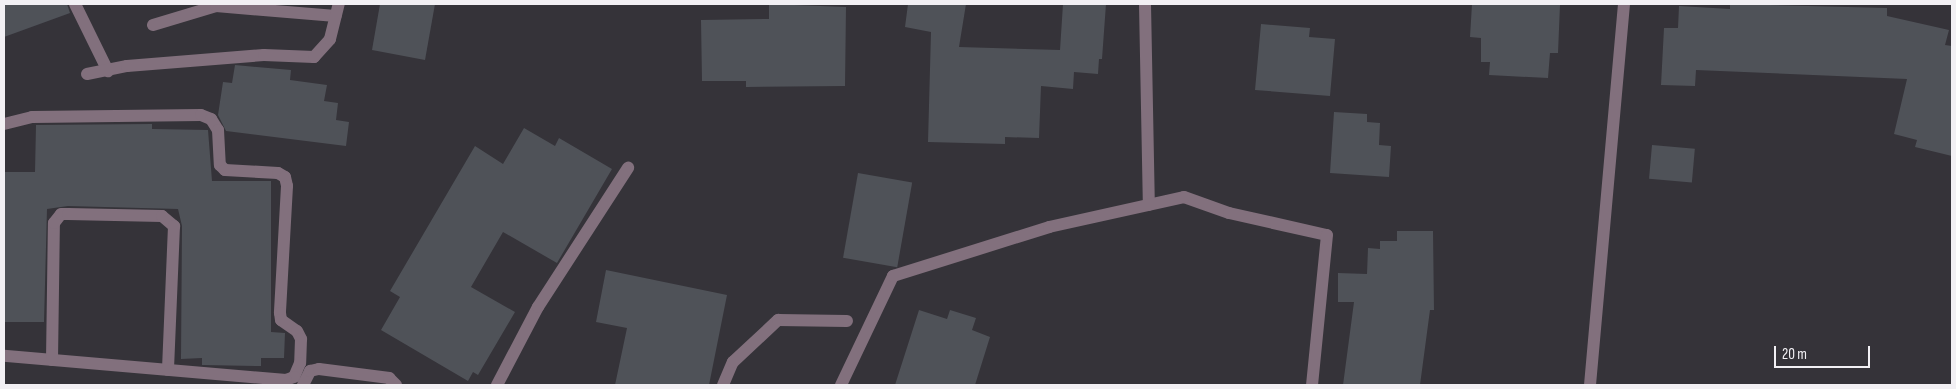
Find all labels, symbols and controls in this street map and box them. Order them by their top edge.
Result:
scale bar [1776,336,1872,368]
text: 20 m [1782,345,1807,364]

